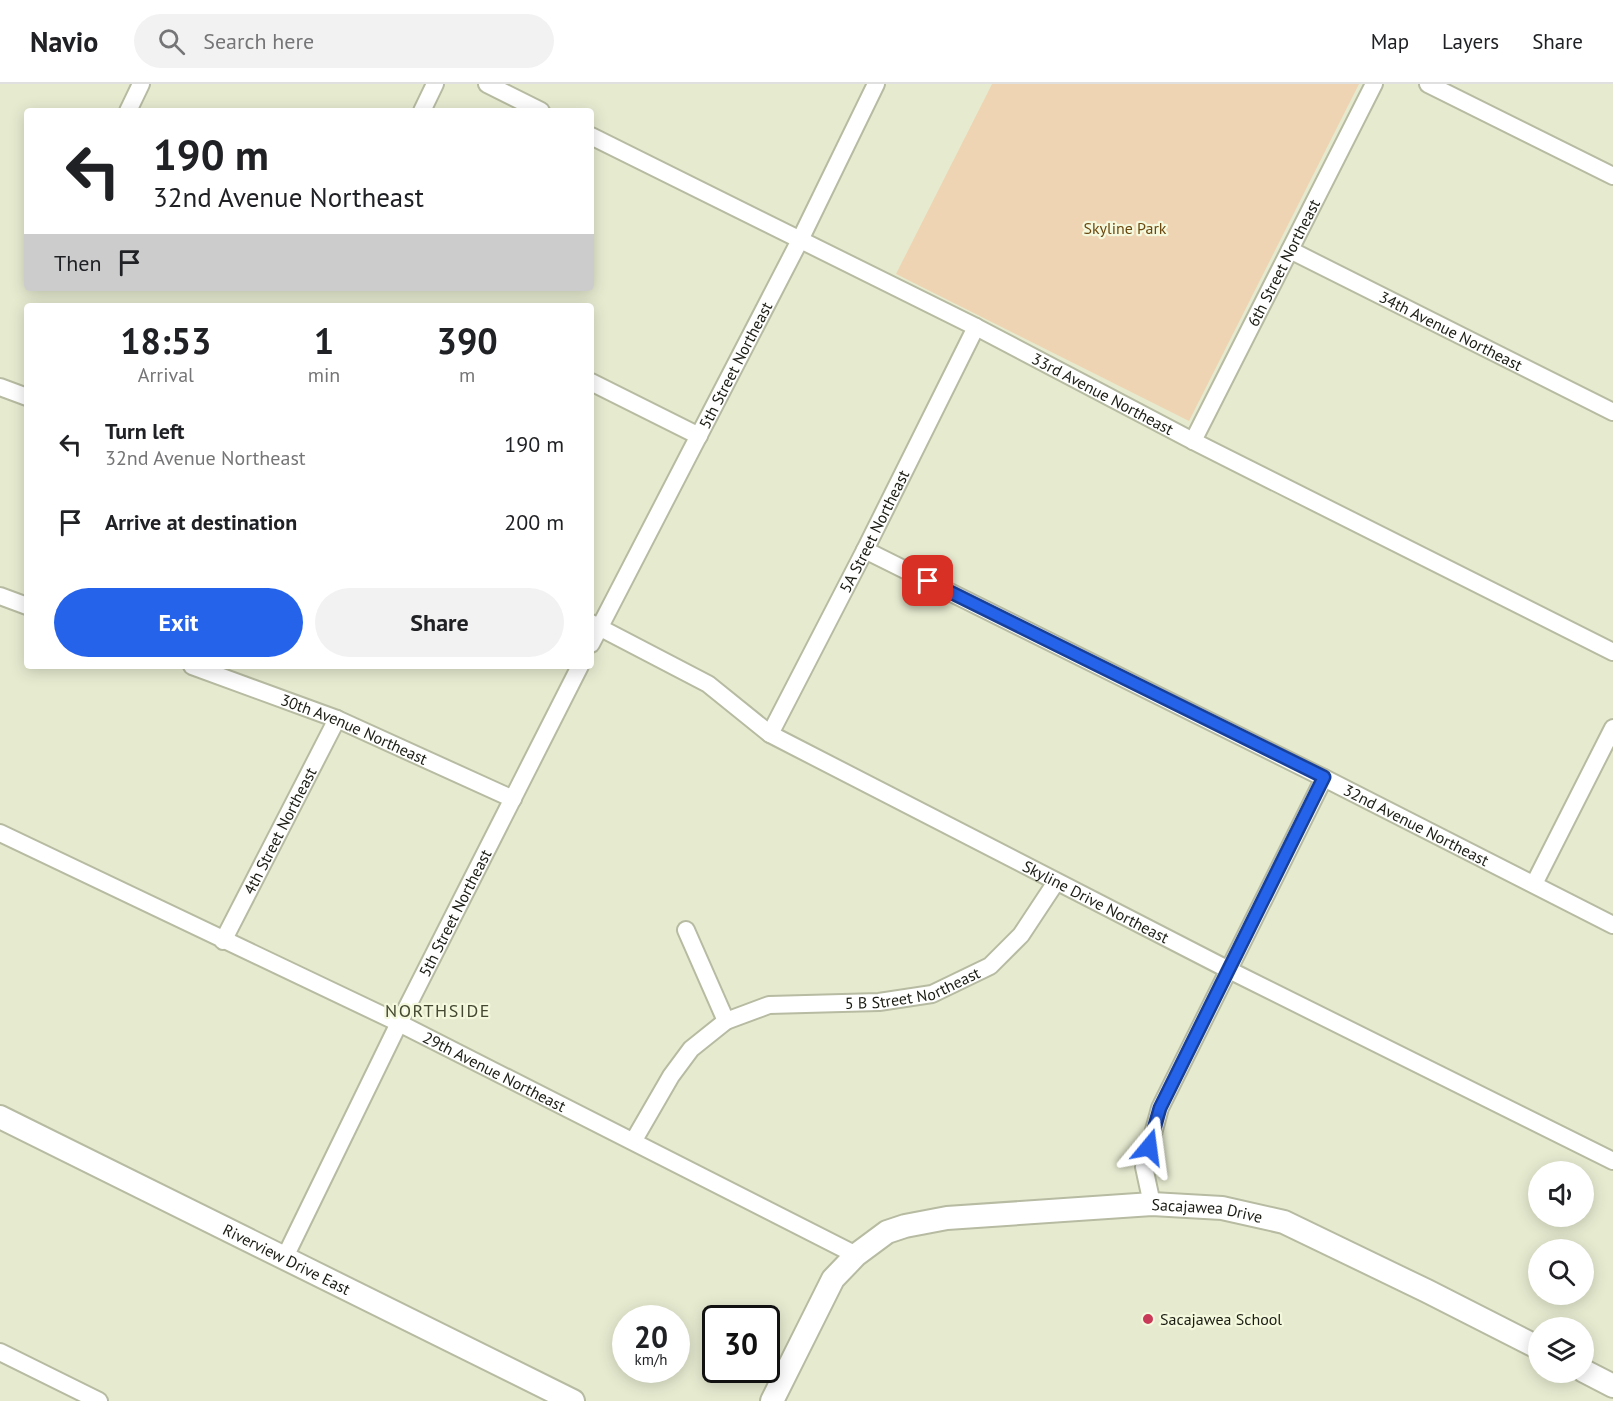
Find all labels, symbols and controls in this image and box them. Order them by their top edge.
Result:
search box [134,14,554,68]
text: Navio [30,23,98,60]
icon: search [155,25,188,58]
text: Search here [203,27,314,55]
text: Map [1371,28,1409,55]
text: Layers [1442,28,1499,55]
text: Share [1532,28,1583,55]
text: 190 m [153,127,269,182]
icon: left [54,132,132,210]
text: 32nd Avenue Northeast [153,180,424,214]
street label: 6th Street Northeast [1243,195,1324,330]
park label: Skyline Park [1083,218,1167,238]
icon: arrive [113,246,146,279]
text: Then [54,249,101,277]
street label: 34th Avenue Northeast [1376,286,1526,375]
street label: 5th Street Northeast [694,298,777,432]
text: 18:53 [120,317,212,364]
text: 1 [314,317,334,364]
text: 390 [437,317,498,364]
street label: 33rd Avenue Northeast [1028,348,1178,439]
text: Arrival [138,362,194,388]
text: min [308,362,340,388]
text: m [459,362,475,388]
text: Turn left [105,417,185,445]
icon: left [54,428,87,461]
text: 190 m [504,430,564,458]
text: 32nd Avenue Northeast [105,445,306,471]
street label: 5A Street Northeast [835,466,914,596]
icon: arrive [54,506,87,539]
text: Arrive at destination [105,508,297,536]
text: 200 m [504,508,564,536]
pin [902,555,953,606]
icon: arrive [911,564,944,597]
button: Exit [54,588,303,657]
button: Share [315,588,564,657]
street label: 30th Avenue Northeast [278,689,431,769]
street label: 4th Street Northeast [239,763,321,898]
street label: 32nd Avenue Northeast [1340,780,1493,871]
street label: 5th Street Northeast [414,845,496,980]
street label: Skyline Drive Northeast [1019,856,1173,948]
street label: 5 B Street Northeast [845,962,984,1013]
district label: NORTHSIDE [385,999,491,1022]
street label: 29th Avenue Northeast [420,1027,570,1116]
position arrow [1117,1115,1181,1179]
map controls [1528,1161,1594,1383]
button: sound [1528,1161,1594,1227]
street label: Sacajawea Drive [1151,1194,1264,1227]
street label: Riverview Drive East [220,1219,354,1299]
button: search [1528,1239,1594,1305]
speed limit sign: 30 [702,1305,780,1383]
place label: Sacajawea School [1160,1309,1282,1329]
marker: Sacajawea School [1141,1312,1155,1326]
text: 20 [634,1317,668,1356]
button: layers [1528,1317,1594,1383]
text: km/h [635,1350,667,1369]

